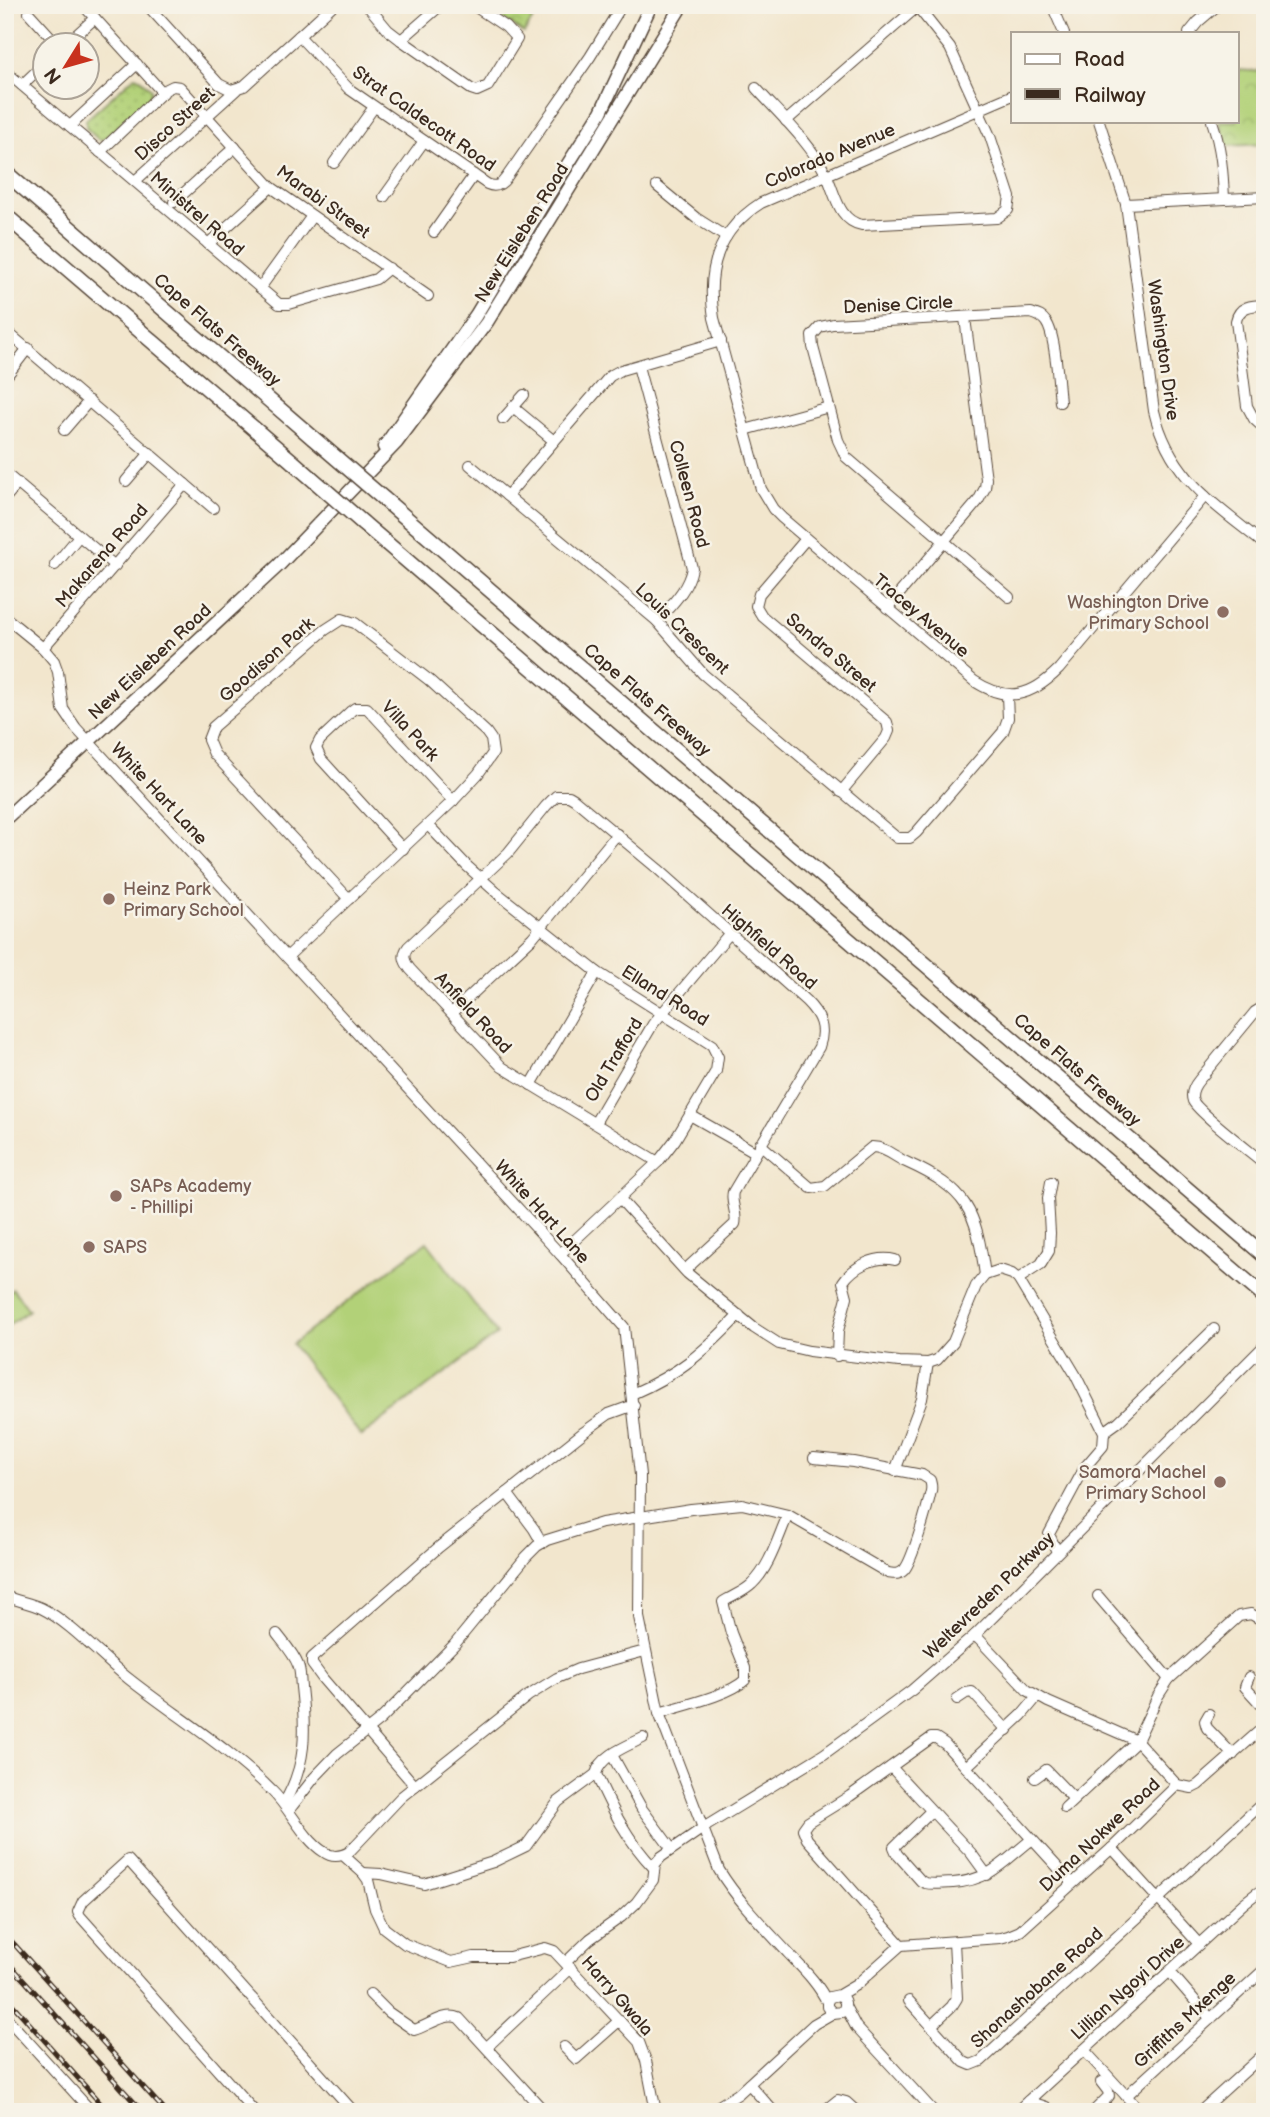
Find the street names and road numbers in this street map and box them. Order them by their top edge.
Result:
street label: Strat Caldecott Road [348,62,500,176]
street label: Disco Street [131,82,220,165]
street label: Colorado Avenue [762,119,898,193]
street label: New Eisleben Road [471,160,573,306]
street label: Marabi Street [272,161,374,243]
street label: Ministrel Road [146,167,248,261]
street label: Cape Flats Freeway [149,269,285,391]
street label: Washington Drive [1143,278,1183,422]
street label: Denise Circle [843,292,954,318]
street label: Colleen Road [665,438,713,550]
street label: Makarena Road [51,500,153,612]
street label: Tracey Avenue [869,570,973,662]
street label: Louis Crescent [631,579,734,679]
street label: New Eisleben Road [84,600,216,724]
street label: Sandra Street [781,609,881,697]
street label: Goodison Park [215,613,319,707]
street label: Cape Flats Freeway [579,639,715,761]
street label: Villa Park [377,697,443,765]
street label: White Hart Lane [106,739,212,850]
street label: Highfield Road [717,900,821,994]
street label: Elland Road [618,961,712,1031]
street label: Anfield Road [430,968,516,1058]
street label: Cape Flats Freeway [1009,1009,1145,1131]
street label: Old Trafford [581,1014,647,1106]
street label: White Hart Lane [490,1156,594,1268]
street label: Weltevreden Parkway [919,1528,1059,1664]
street label: Duma Nokwe Road [1036,1774,1164,1896]
street label: Shonashobane Road [967,1923,1107,2053]
street label: Lillian Ngoyi Drive [1067,1931,1189,2044]
street label: Harry Gwala [577,1952,657,2040]
street label: Griffiths Mxenge [1130,1967,1241,2073]

